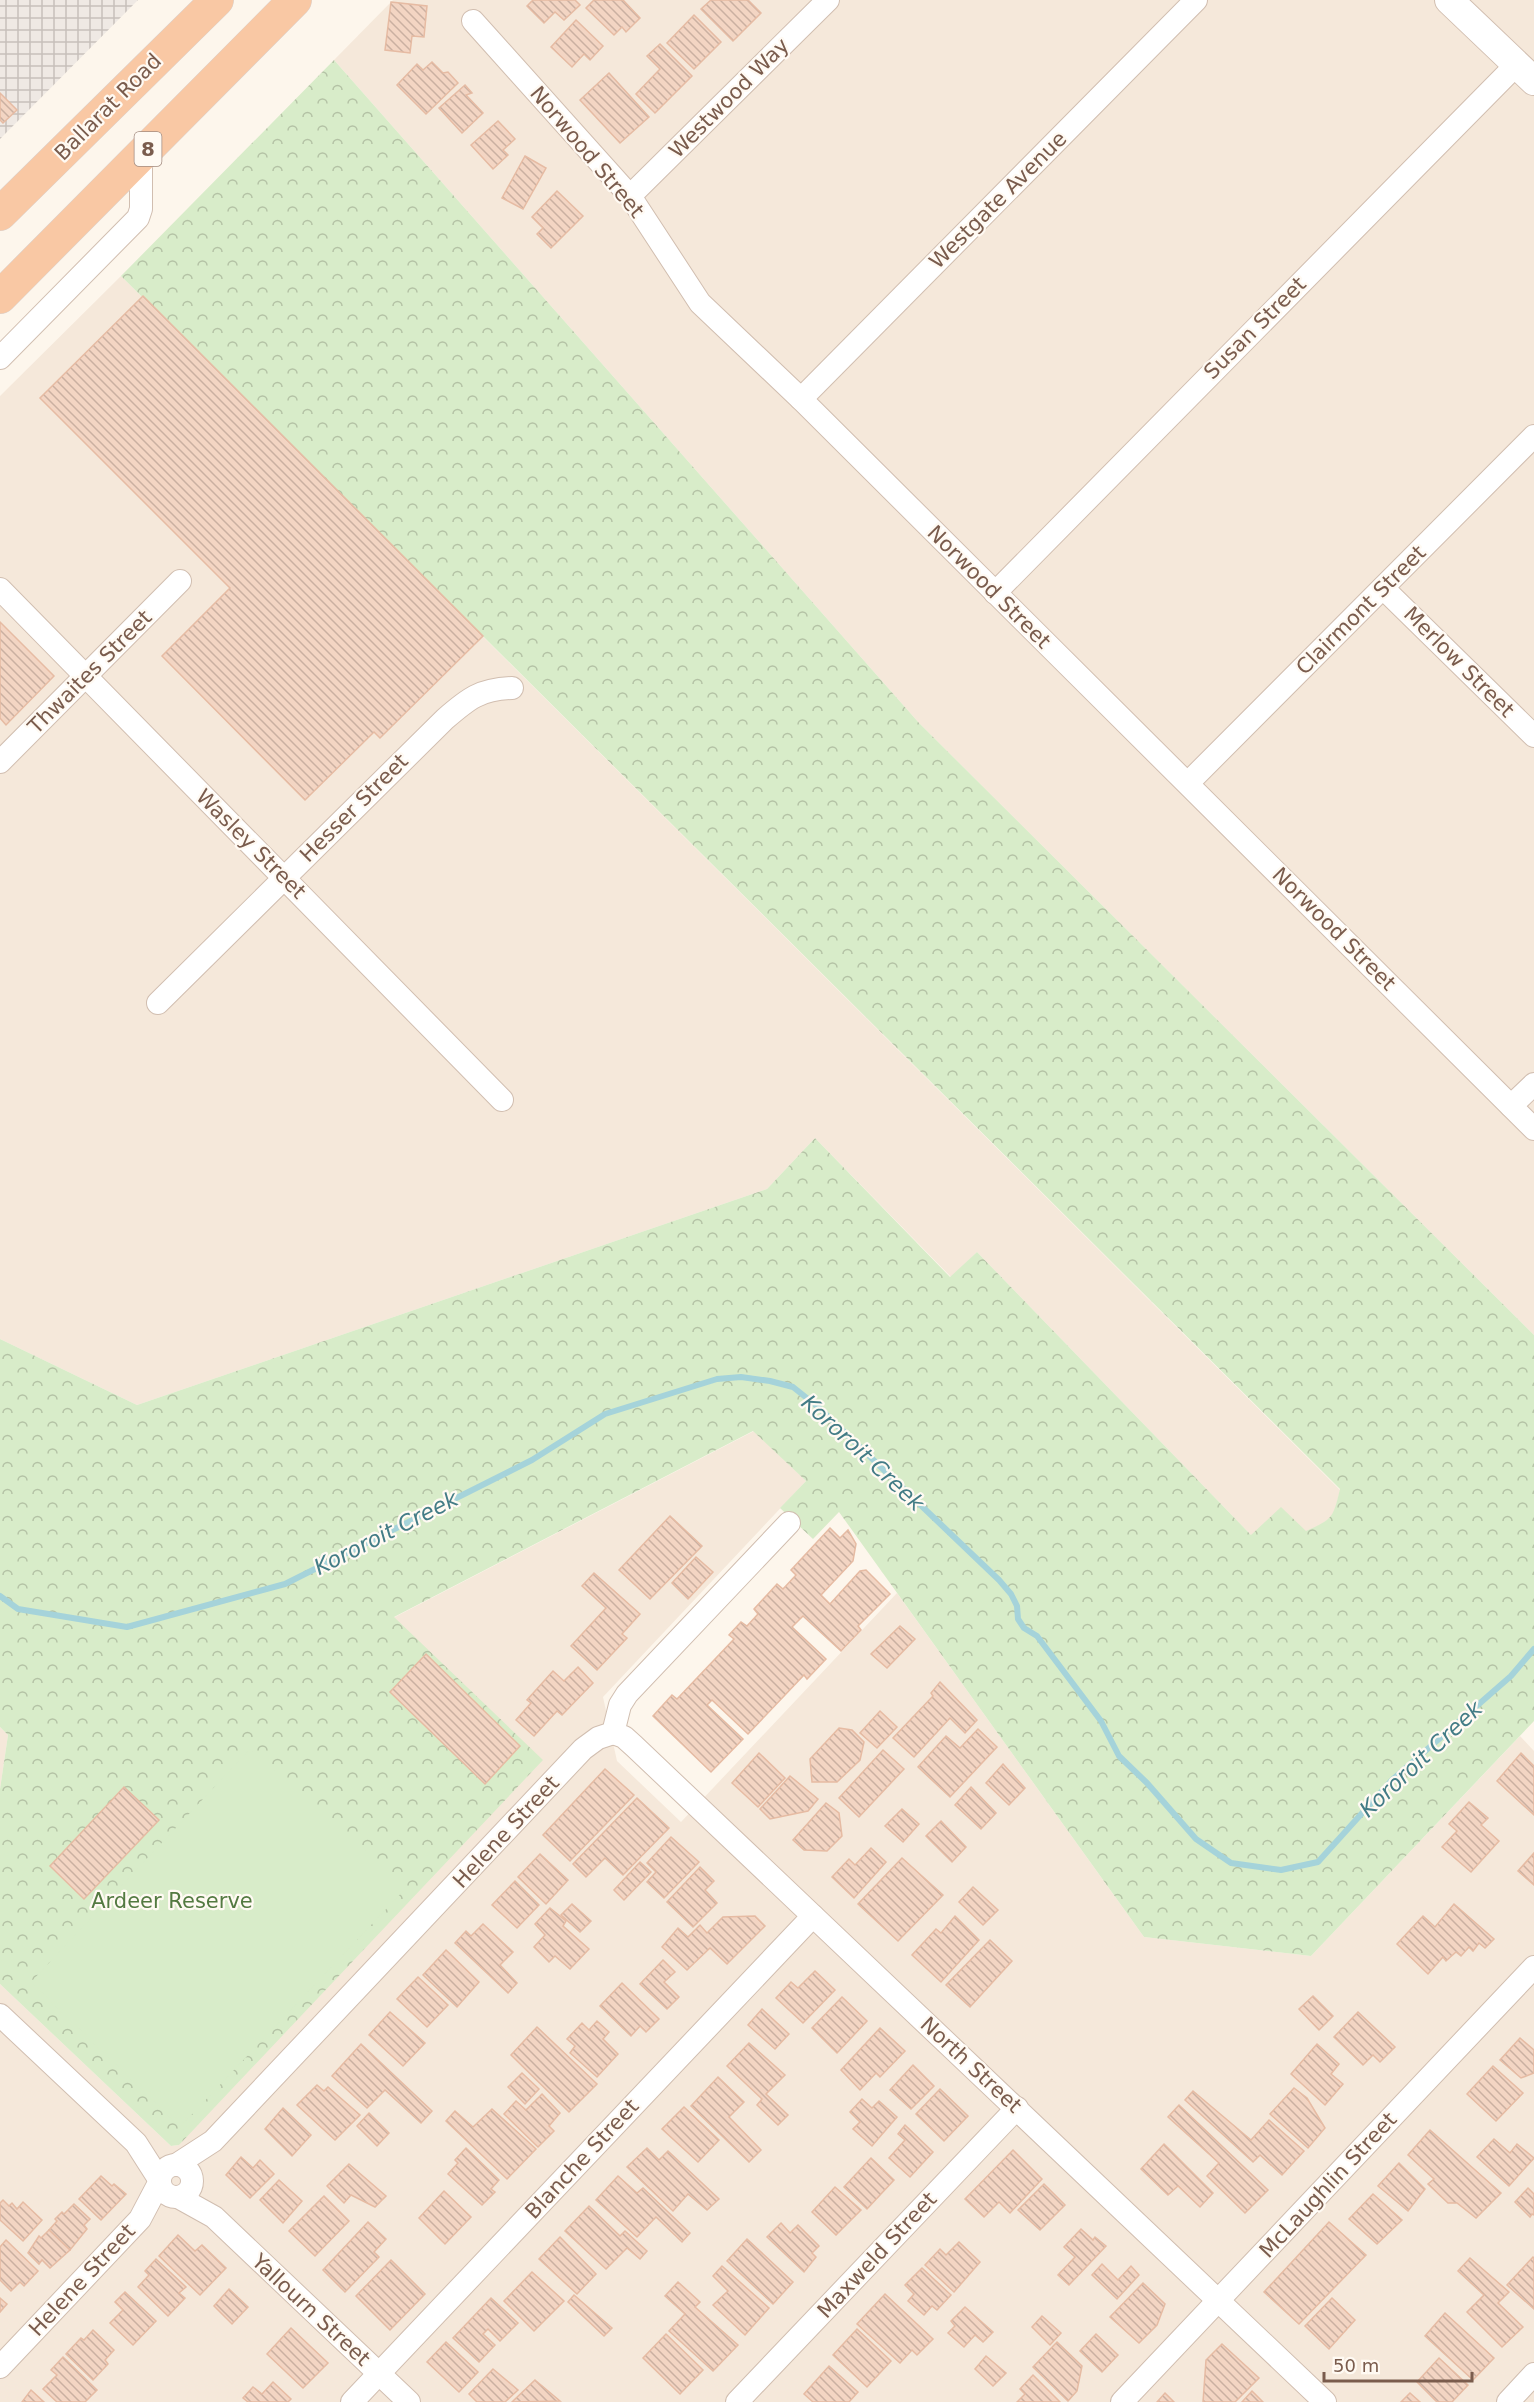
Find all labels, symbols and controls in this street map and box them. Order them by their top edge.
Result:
street label: Westwood Way [664,33,794,163]
street label: Ballarat Road [50,49,166,165]
street label: Norwood Street [525,82,649,222]
street label: Westgate Avenue [925,127,1071,273]
road number: 8 [134,132,162,166]
street label: Susan Street [1199,272,1311,384]
street label: Norwood Street [923,521,1055,653]
street label: Clairmont Street [1291,540,1431,680]
street label: Merlow Street [1399,602,1519,722]
street label: Thwaites Street [23,605,157,739]
street label: Hesser Street [295,749,413,867]
street label: Wasley Street [191,784,311,904]
street label: Norwood Street [1268,863,1400,995]
water label: Kororoit Creek [797,1390,930,1517]
water label: Kororoit Creek [310,1485,463,1580]
water label: Kororoit Creek [1355,1695,1488,1822]
street label: Helene Street [448,1771,564,1893]
park label: Ardeer Reserve [91,1889,253,1913]
street label: North Street [916,2012,1026,2118]
street label: Blanche Street [520,2094,644,2224]
street label: McLaughlin Street [1255,2107,1401,2263]
street label: Maxweld Street [813,2187,941,2323]
street label: Helene Street [24,2219,140,2341]
street label: Yallourn Street [246,2248,375,2371]
scale bar [1324,2345,1472,2383]
text: 50 m [1333,2355,1379,2376]

